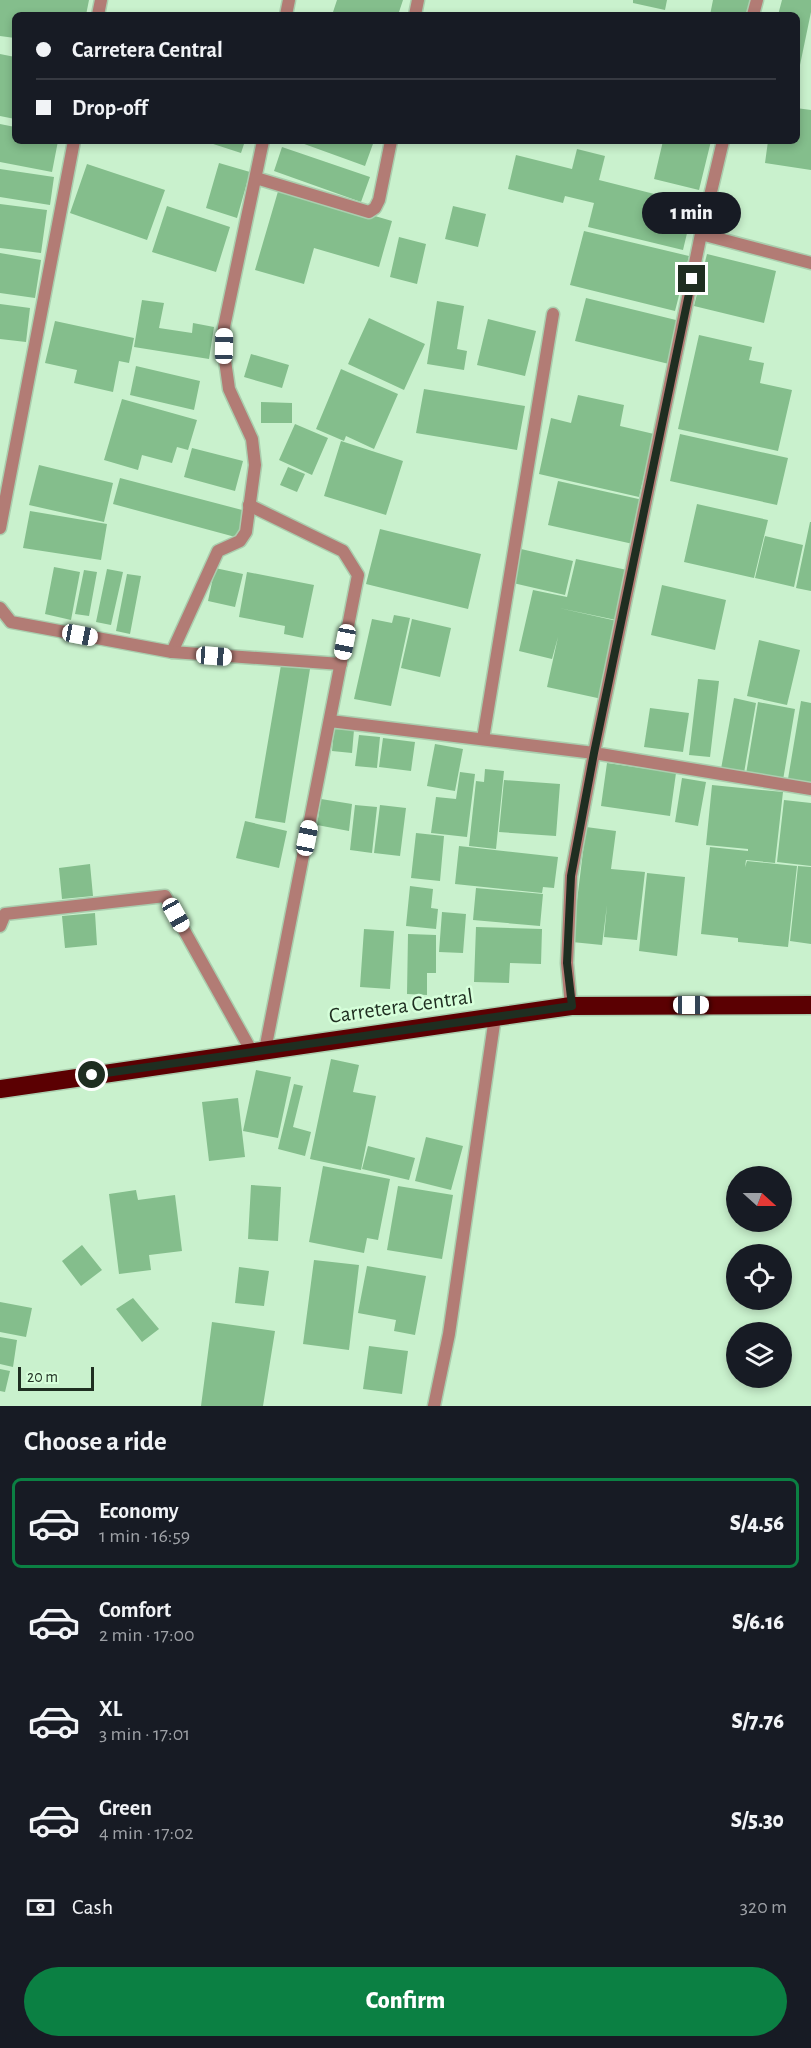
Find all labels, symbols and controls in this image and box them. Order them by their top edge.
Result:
text: Carretera Central [72,39,223,61]
text: Drop-off [72,97,148,119]
callout: 1 min [642,192,742,234]
text: 1 min [670,203,713,223]
route end [678,265,705,292]
car [215,328,233,364]
car [61,623,99,647]
car [333,623,357,661]
car [195,646,233,666]
car [295,819,319,857]
car [159,895,193,935]
street label: Carretera Central [328,985,474,1027]
car [673,996,709,1014]
route start [78,1061,105,1088]
north arrow [726,1166,792,1232]
map controls [726,1166,792,1388]
button: locate [726,1244,792,1310]
button: layers [726,1322,792,1388]
scale bar [18,1364,94,1392]
text: 20 m [27,1369,58,1385]
text: Choose a ride [24,1428,167,1455]
icon: car [27,1496,81,1550]
text: Economy [99,1500,179,1522]
text: S/4.56 [730,1512,784,1534]
text: 1 min · 16:59 [99,1526,190,1546]
icon: car [27,1595,81,1649]
text: Comfort [99,1599,171,1621]
text: S/6.16 [732,1611,784,1633]
text: 2 min · 17:00 [99,1625,195,1645]
icon: car [27,1694,81,1748]
text: XL [99,1698,122,1720]
text: S/7.76 [731,1710,784,1732]
text: 3 min · 17:01 [99,1724,190,1744]
icon: car [27,1793,81,1847]
text: Green [99,1797,152,1819]
text: S/5.30 [731,1809,784,1831]
text: 4 min · 17:02 [99,1823,194,1843]
icon: cash [24,1891,57,1924]
text: Cash [72,1896,113,1918]
text: 320 m [740,1897,787,1917]
button: Confirm [24,1967,787,2036]

